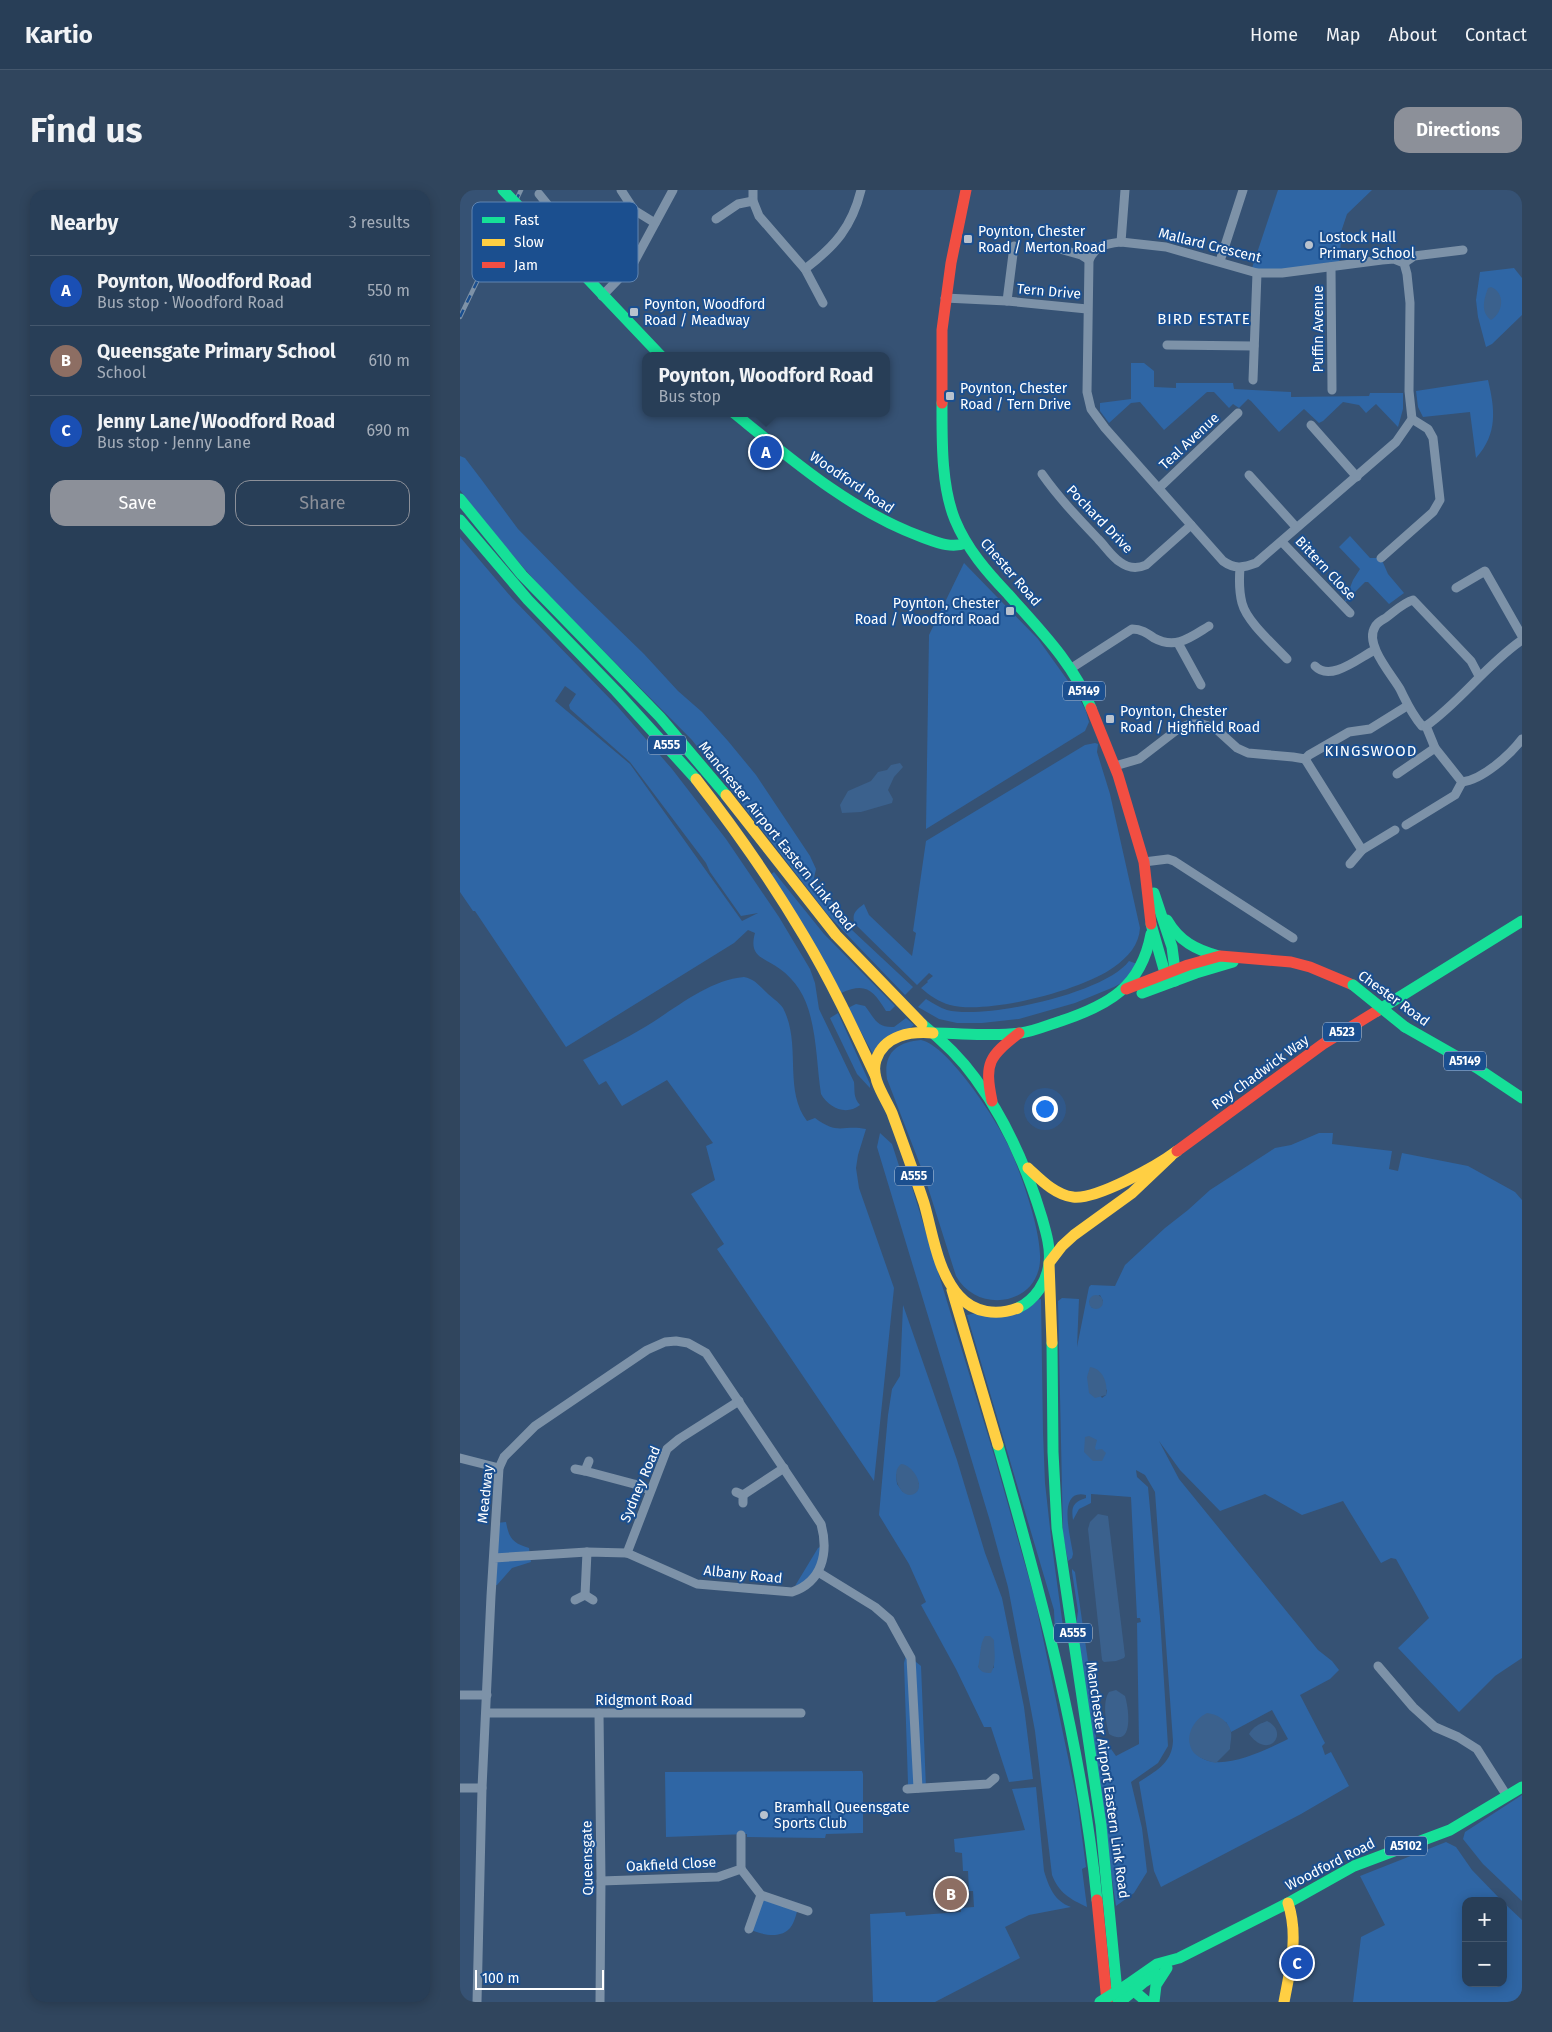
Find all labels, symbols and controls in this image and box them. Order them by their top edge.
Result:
text: Kartio [25,21,93,49]
text: Home [1250,24,1298,46]
text: Map [1326,24,1360,46]
text: About [1388,24,1437,46]
text: Contact [1465,24,1527,46]
button: Directions [1394,107,1522,153]
text: Find us [30,109,142,151]
legend [472,202,638,282]
text: Nearby [50,210,118,236]
text: Fast [514,212,540,229]
text: 3 results [349,213,410,232]
place label: Poynton, Chester Road / Merton Road [978,223,1106,256]
street label: Mallard Crescent [1157,225,1264,267]
place label: Lostock Hall Primary School [1319,229,1415,262]
marker: Poynton, Chester Road / Merton Road [962,233,974,245]
text: Slow [514,234,544,251]
marker: Lostock Hall Primary School [1303,239,1315,251]
text: Jam [514,257,538,274]
text: Poynton, Woodford Road [97,270,312,293]
street label: Tern Drive [1016,280,1082,303]
text: A [61,281,71,300]
text: 550 m [367,281,410,300]
street label: Puffin Avenue [1310,285,1327,373]
text: Bus stop · Woodford Road [97,293,284,312]
place label: Poynton, Woodford Road / Meadway [644,296,765,329]
marker: Poynton, Woodford Road / Meadway [628,306,640,318]
district label: BIRD ESTATE [1157,310,1251,328]
text: Queensgate Primary School [97,340,336,363]
text: B [61,351,71,370]
text: 610 m [368,351,410,370]
popup [642,352,890,417]
text: School [97,363,146,382]
text: Poynton, Woodford Road [659,364,873,387]
place label: Poynton, Chester Road / Tern Drive [960,380,1071,413]
text: Bus stop [659,387,721,406]
marker: Poynton, Chester Road / Tern Drive [944,390,956,402]
street label: Teal Avenue [1156,409,1223,473]
text: Jenny Lane/Woodford Road [97,410,335,433]
text: C [61,421,71,440]
text: 690 m [366,421,410,440]
text: Bus stop · Jenny Lane [97,433,251,452]
pin: A [750,433,782,471]
street label: Woodford Road [806,448,897,517]
button: Save [50,480,225,526]
button: Share [235,480,410,526]
street label: Pochard Drive [1063,482,1136,557]
street label: Bittern Close [1292,533,1360,604]
street label: Chester Road [977,535,1045,610]
place label: Poynton, Chester Road / Woodford Road [855,595,1001,628]
marker: Poynton, Chester Road / Woodford Road [1004,605,1016,617]
road number: A5149 [1063,682,1105,701]
place label: Poynton, Chester Road / Highfield Road [1120,703,1260,736]
marker: Poynton, Chester Road / Highfield Road [1104,713,1116,725]
road number: A555 [648,736,686,754]
street label: Manchester Airport Eastern Link Road [695,738,858,934]
district label: KINGSWOOD [1325,742,1417,760]
street label: Chester Road [1355,967,1433,1030]
road number: A523 [1323,1022,1361,1042]
street label: Roy Chadwick Way [1208,1031,1312,1113]
road number: A5149 [1444,1051,1486,1070]
your location [1032,1096,1058,1122]
road number: A555 [895,1166,933,1186]
street label: Sydney Road [617,1443,664,1525]
street label: Meadway [474,1464,497,1524]
street label: Albany Road [703,1562,783,1587]
road number: A555 [1054,1624,1092,1642]
street label: Manchester Airport Eastern Link Road [1082,1661,1133,1899]
street label: Ridgmont Road [595,1692,693,1709]
place label: Bramhall Queensgate Sports Club [774,1799,910,1832]
marker: Bramhall Queensgate Sports Club [758,1809,770,1821]
street label: Queensgate [578,1820,597,1896]
street label: Woodford Road [1283,1835,1378,1894]
road number: A5102 [1385,1836,1427,1855]
street label: Oakfield Close [626,1854,717,1875]
pin: B [935,1875,967,1913]
map controls [1462,1897,1507,1987]
button: + [1462,1897,1507,1942]
button: − [1462,1942,1507,1987]
pin: C [1281,1944,1313,1982]
scale bar [475,1967,604,1990]
text: 100 m [482,1970,519,1987]

